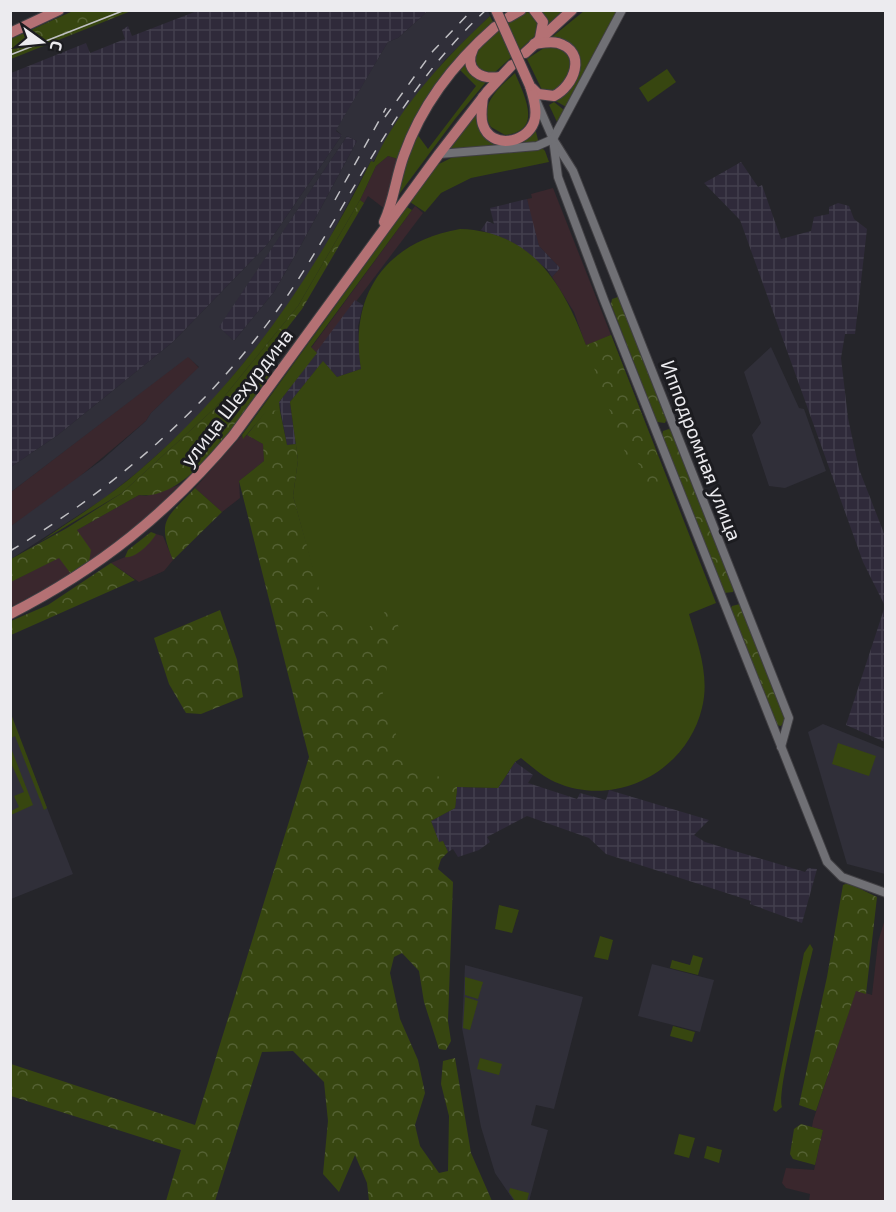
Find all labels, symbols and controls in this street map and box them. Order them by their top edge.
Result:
north arrow [12,12,72,72]
text: С [47,39,67,53]
street label: улица Шехурдина [175,323,298,471]
street label: Ипподромная улица [656,356,748,544]

